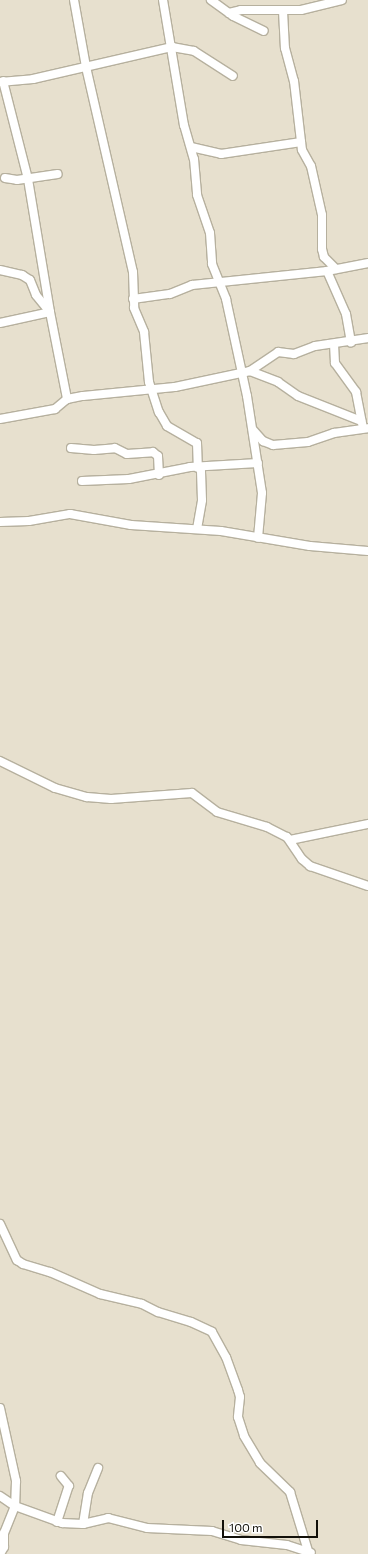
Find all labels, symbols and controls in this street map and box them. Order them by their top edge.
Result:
scale bar [224,1512,320,1538]
text: 100 m [229,1520,263,1534]

